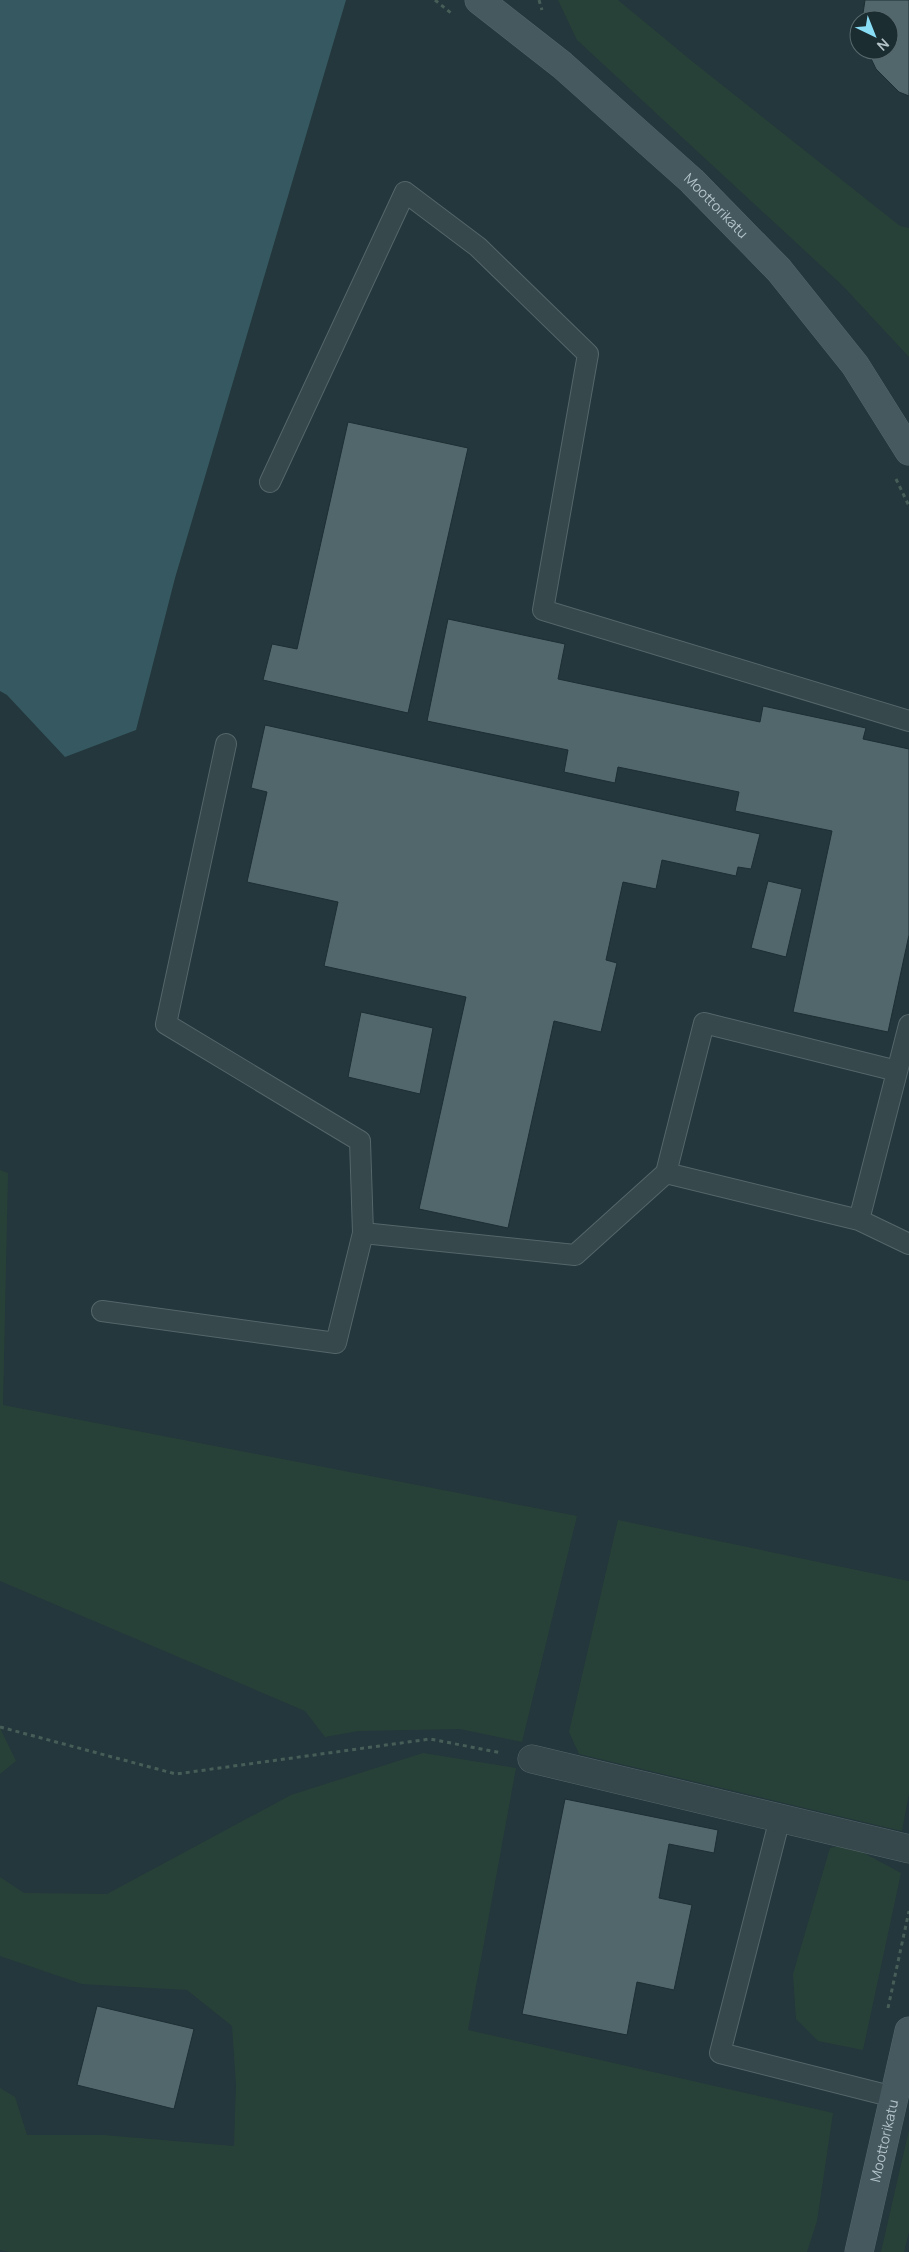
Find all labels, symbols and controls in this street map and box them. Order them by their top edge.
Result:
north arrow [849,10,899,60]
text: N [873,34,893,55]
street label: Moottorikatu [680,168,753,242]
street label: Moottorikatu [865,2098,902,2184]

